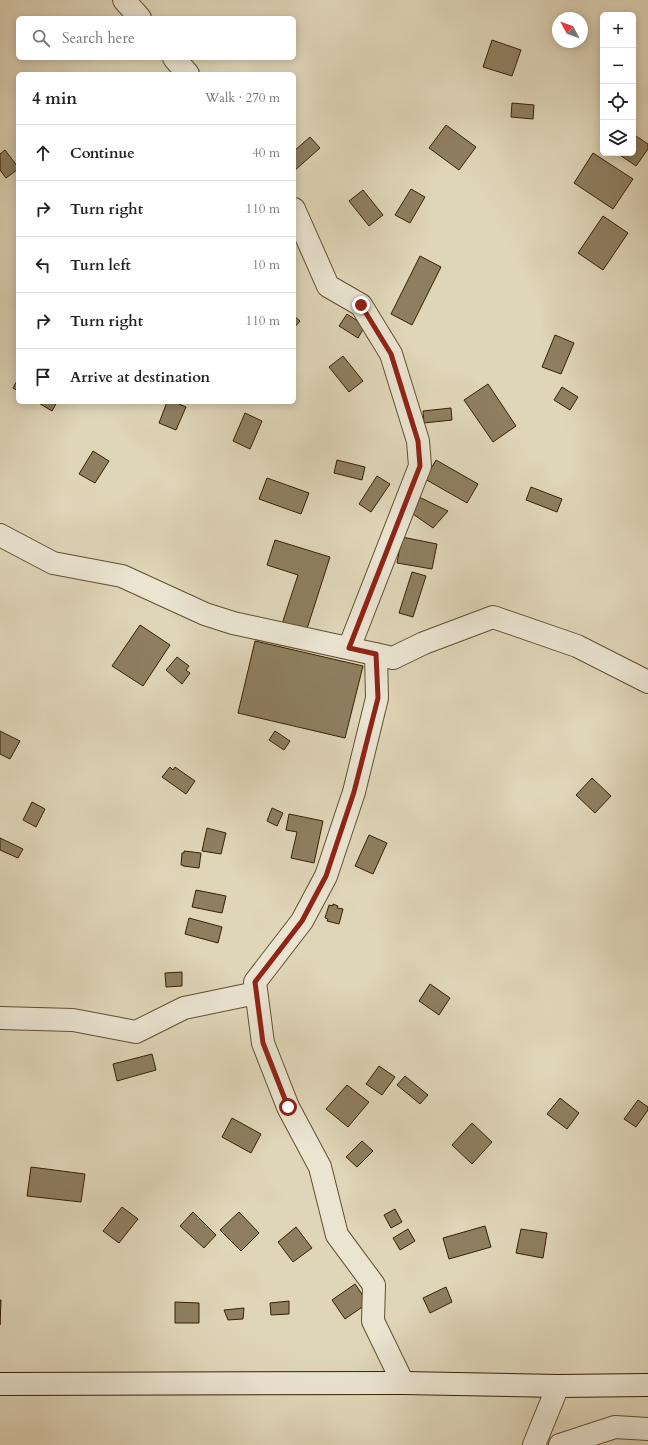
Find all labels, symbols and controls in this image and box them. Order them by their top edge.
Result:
north arrow [552,12,588,48]
map controls [600,12,636,156]
button: + [600,12,636,48]
search box [16,16,296,60]
icon: search [30,27,52,49]
text: Search here [62,28,135,48]
button: − [600,48,636,84]
button: locate [600,84,636,120]
text: 4 min [32,87,77,110]
text: Walk · 270 m [205,89,280,107]
button: layers [600,120,636,156]
icon: ahead [32,142,54,164]
text: Continue [70,143,135,163]
text: 40 m [252,144,280,162]
icon: right [32,198,54,220]
text: Turn right [70,199,143,219]
text: 110 m [246,200,280,218]
icon: left [32,254,54,276]
text: Turn left [70,255,131,275]
text: 10 m [252,256,280,274]
route end [352,296,370,314]
icon: right [32,310,54,332]
text: Turn right [70,311,143,331]
text: 110 m [246,312,280,330]
icon: arrive [32,366,54,388]
text: Arrive at destination [70,367,210,387]
route start [279,1098,297,1116]

